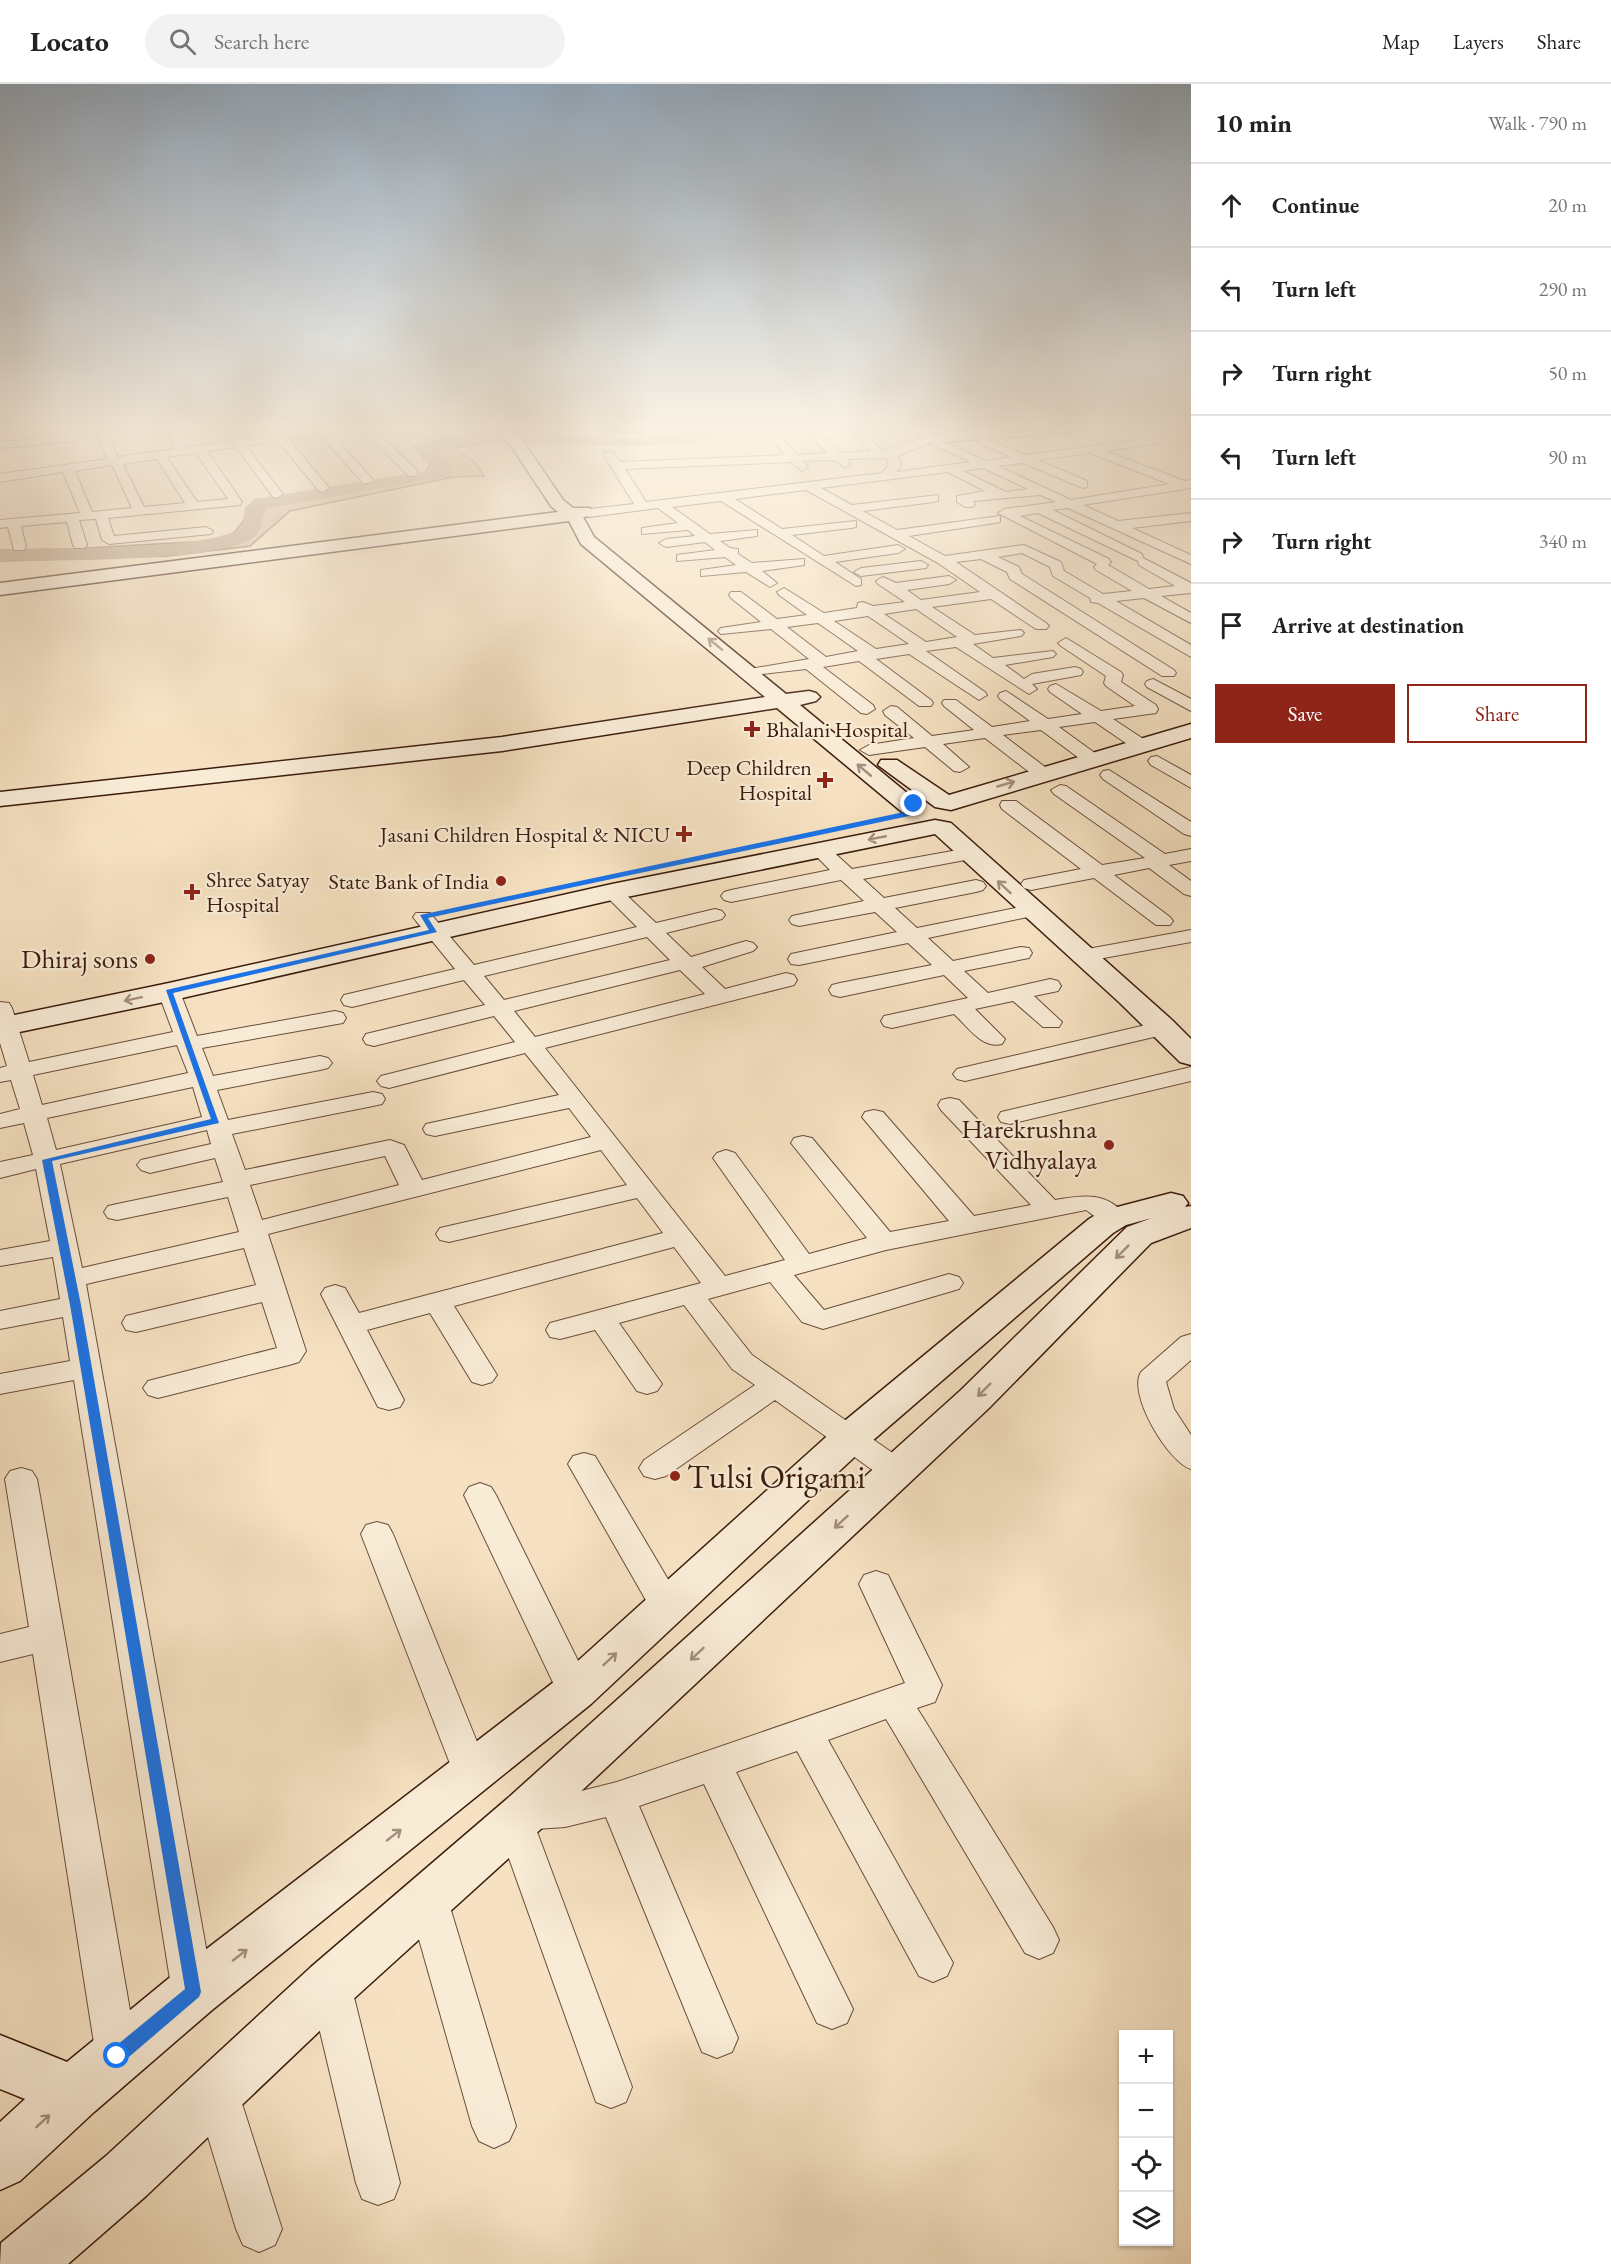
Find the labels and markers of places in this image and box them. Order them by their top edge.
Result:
place label: Bhalani Hospital [766,715,908,744]
marker: Bhalani Hospital [743,720,761,738]
place label: Deep Children Hospital [686,753,812,807]
marker: Deep Children Hospital [816,771,834,789]
place label: Jasani Children Hospital & NICU [378,820,671,849]
marker: Jasani Children Hospital & NICU [675,825,693,843]
place label: Shree Satyay Hospital [206,865,310,919]
place label: State Bank of India [328,867,489,896]
marker: State Bank of India [494,874,508,888]
marker: Shree Satyay Hospital [183,883,201,901]
place label: Dhiraj sons [21,941,138,976]
marker: Dhiraj sons [143,952,157,966]
place label: Harekrushna Vidhyalaya [961,1111,1097,1177]
marker: Harekrushna Vidhyalaya [1102,1138,1116,1152]
place label: Tulsi Origami [687,1455,865,1498]
marker: Tulsi Origami [668,1469,682,1483]

